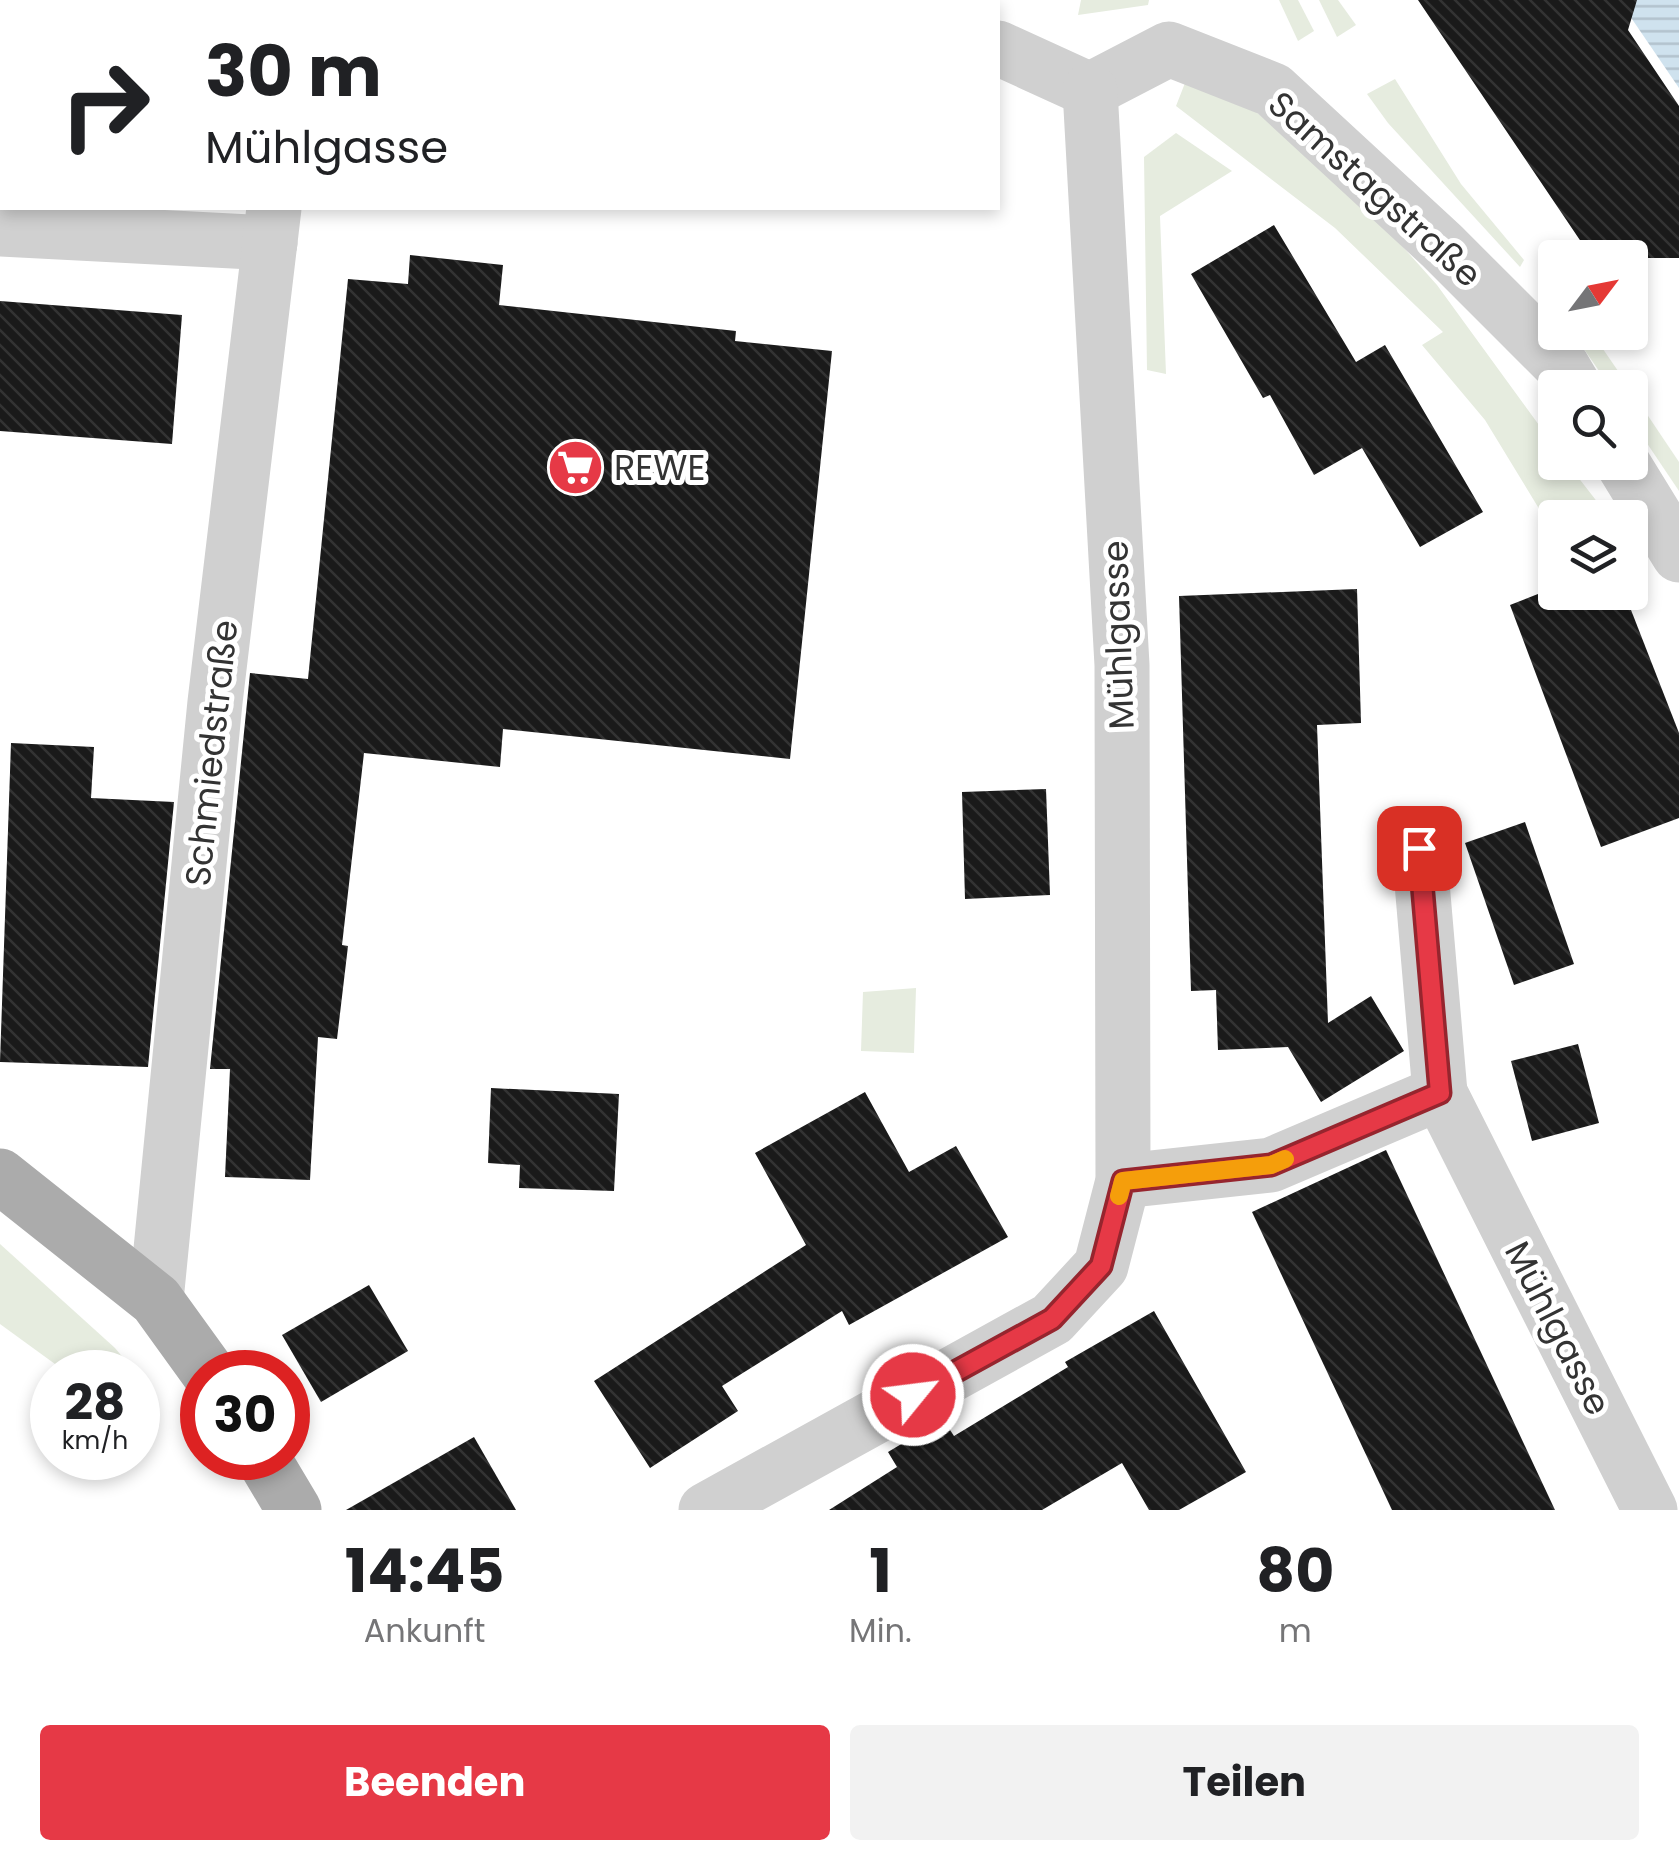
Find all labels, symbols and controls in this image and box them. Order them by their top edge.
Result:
text: 30 m [205,22,382,121]
icon: right [40,40,170,170]
street label: Samstagstraße [1258,80,1492,298]
text: Mühlgasse [205,116,448,179]
north arrow [1538,240,1648,350]
map controls [1538,240,1648,610]
button: search [1538,370,1648,480]
supermarket icon: REWE [545,437,605,497]
place label: REWE [614,443,705,492]
button: layers [1538,500,1648,610]
street label: Mühlgasse [1090,540,1146,730]
street label: Schmiedstraße [173,617,249,889]
pin [1377,806,1462,891]
icon: arrive [1392,821,1447,876]
street label: Mühlgasse [1493,1233,1623,1423]
position arrow [861,1343,965,1447]
speed limit sign: 30 [180,1350,310,1480]
text: 28 [65,1367,125,1438]
text: km/h [62,1423,128,1458]
text: 14:45 [345,1529,504,1613]
text: 1 [869,1529,892,1613]
text: 80 [1256,1529,1334,1613]
text: Ankunft [364,1608,485,1653]
text: Min. [849,1608,912,1653]
text: m [1279,1608,1312,1653]
button: Beenden [40,1725,830,1840]
button: Teilen [850,1725,1639,1840]

